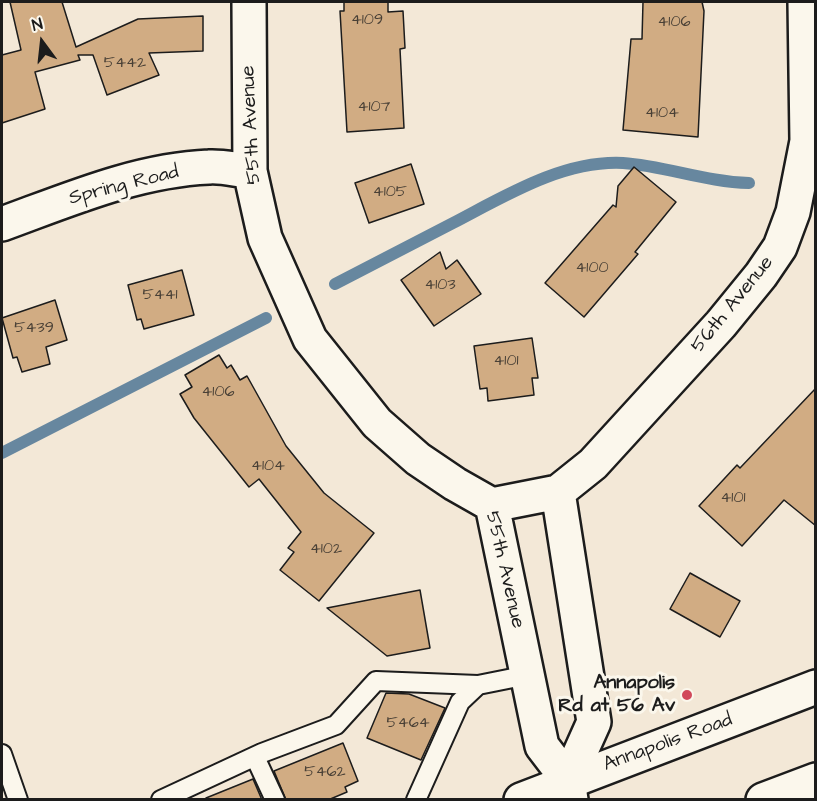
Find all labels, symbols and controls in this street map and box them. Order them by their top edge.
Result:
house number: 4109 [351,11,383,31]
north arrow [12,12,72,72]
text: N [30,13,45,37]
house number: 4106 [657,13,691,33]
house number: 5442 [104,54,146,74]
street label: 55th Avenue [237,65,267,185]
house number: 4107 [358,98,390,118]
house number: 4104 [645,104,679,124]
street label: Spring Road [67,161,181,211]
house number: 4105 [373,183,407,203]
street label: 56th Avenue [687,252,779,358]
house number: 4100 [575,259,609,279]
house number: 4103 [424,276,456,296]
house number: 5441 [142,286,178,306]
house number: 5439 [14,319,54,339]
house number: 4101 [493,352,519,372]
house number: 4106 [201,383,235,403]
house number: 4104 [251,457,285,477]
house number: 4101 [720,489,746,509]
street label: 55th Avenue [479,509,529,631]
house number: 4102 [310,540,342,560]
place label: Annapolis Rd at 56 Av [558,672,675,719]
marker: Annapolis Rd at 56 Av [680,688,694,702]
street label: Annapolis Road [600,709,736,777]
house number: 5464 [386,714,430,734]
house number: 5462 [304,763,346,783]

